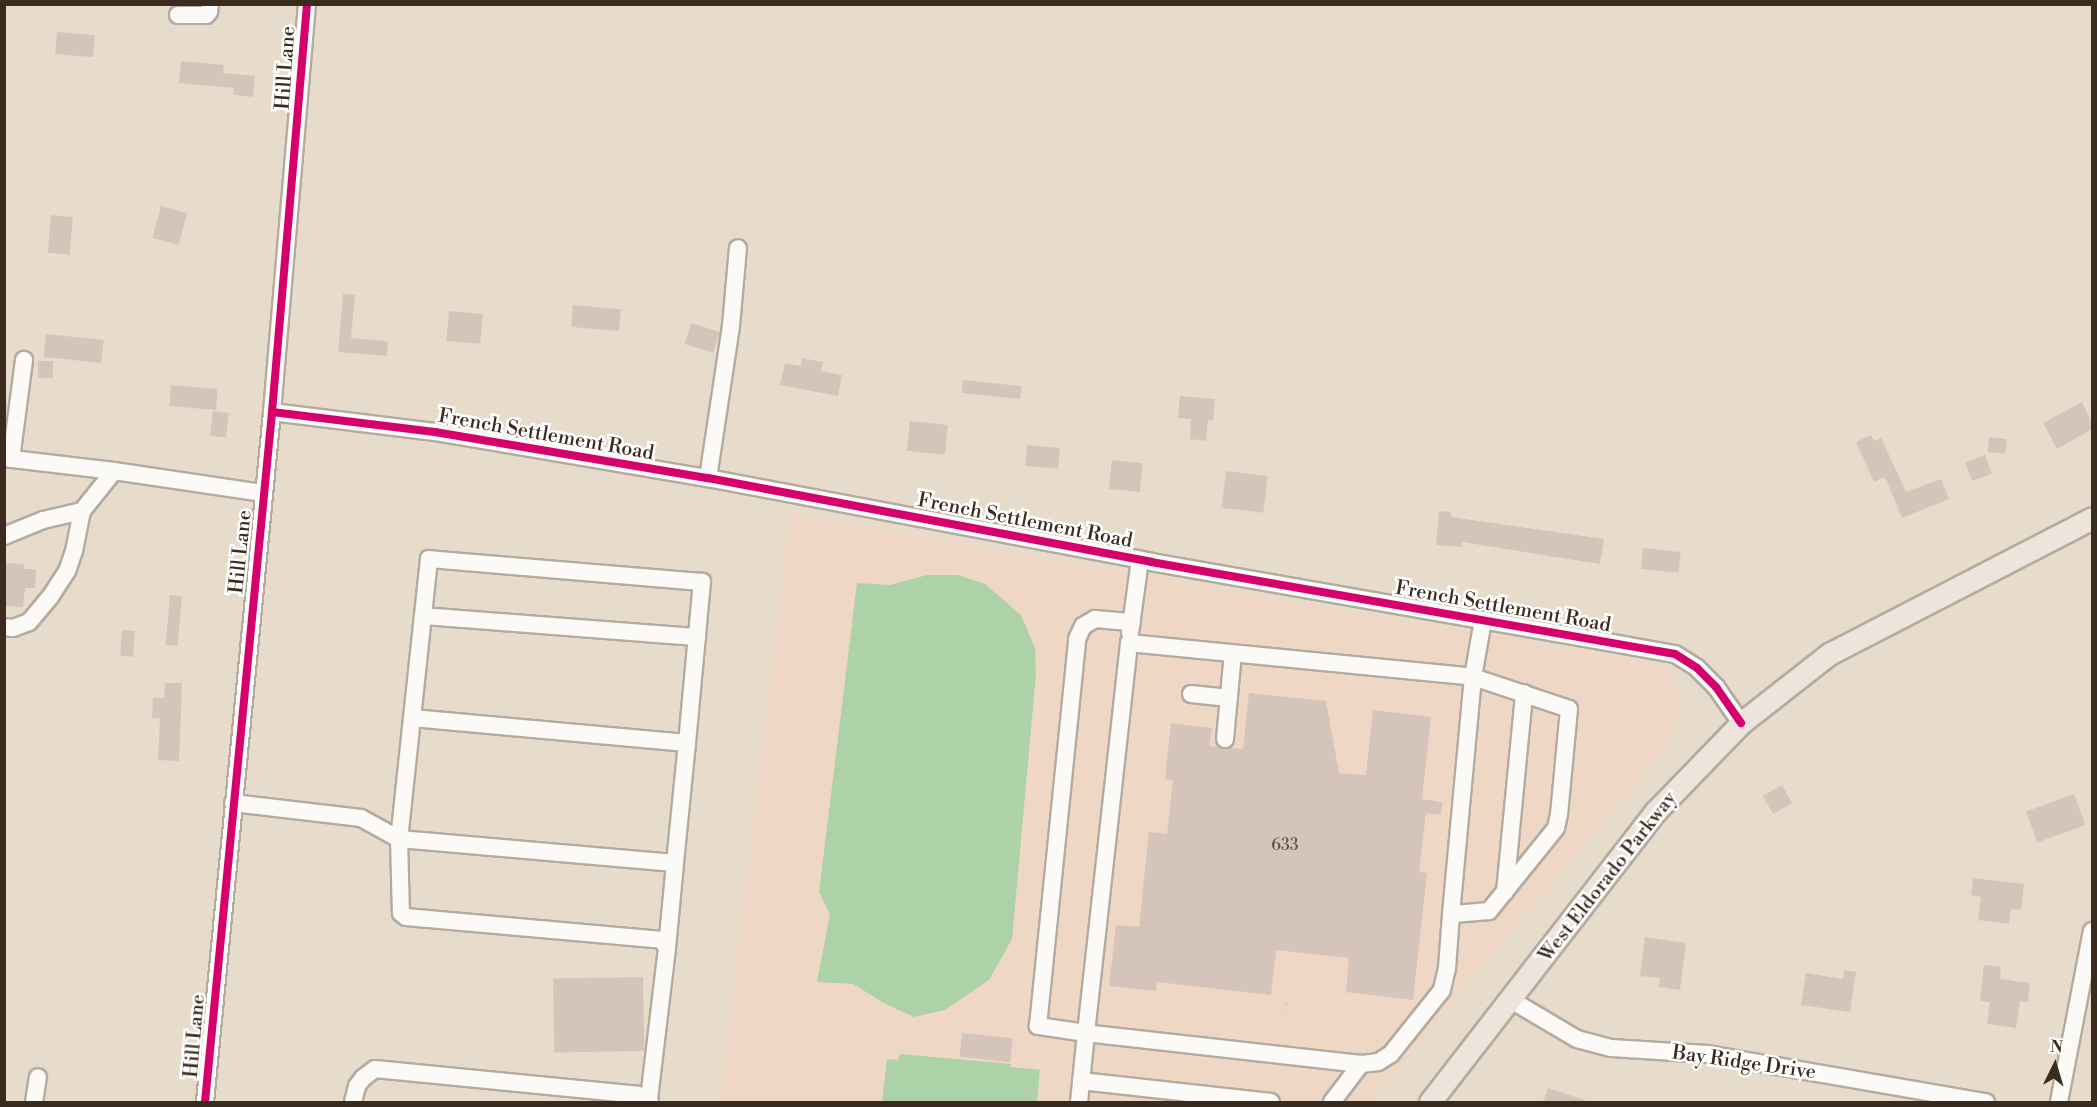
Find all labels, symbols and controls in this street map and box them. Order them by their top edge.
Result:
street label: Hill Lane [271,25,301,111]
street label: French Settlement Road [436,404,656,466]
street label: French Settlement Road [915,488,1135,554]
street label: Hill Lane [225,509,257,595]
street label: French Settlement Road [1393,576,1613,638]
street label: West Eldorado Parkway [1534,787,1682,967]
house number: 633 [1271,835,1299,855]
street label: Hill Lane [179,993,211,1079]
north arrow [2025,1035,2085,1095]
text: N [2049,1037,2064,1058]
street label: Bay Ridge Drive [1671,1041,1817,1085]

